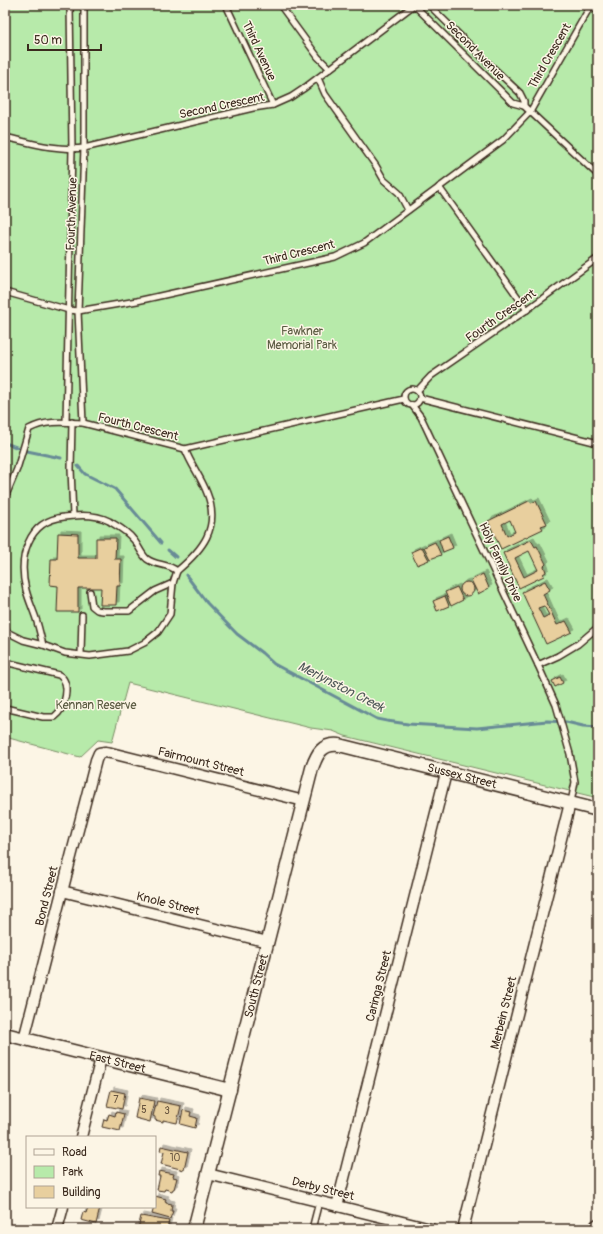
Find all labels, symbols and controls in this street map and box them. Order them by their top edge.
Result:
street label: Second Avenue [442,18,508,84]
street label: Third Avenue [239,19,279,83]
street label: Third Crescent [525,20,575,91]
scale bar [28,26,101,52]
text: 50 m [34,33,62,48]
street label: Second Crescent [178,90,266,122]
street label: Fourth Avenue [63,177,81,251]
street label: Third Crescent [262,237,336,269]
street label: Fourth Crescent [463,286,539,346]
park label: Fawkner Memorial Park [267,324,337,353]
street label: Fourth Crescent [96,410,180,444]
street label: Holy Family Drive [475,520,525,604]
water label: Merlynston Creek [295,658,388,716]
park label: Kennan Reserve [56,698,137,713]
street label: Fairmount Street [156,744,246,780]
street label: Sussex Street [426,760,498,792]
street label: Bond Street [32,864,62,927]
street label: Knole Street [135,889,201,919]
street label: Caringa Street [363,949,395,1023]
street label: South Street [241,952,272,1019]
street label: Merbein Street [488,975,520,1051]
street label: East Street [88,1048,147,1076]
house number: 7 [113,1094,119,1106]
house number: 5 [141,1104,147,1116]
house number: 3 [164,1105,170,1117]
legend [26,1136,156,1208]
text: Road [62,1145,87,1160]
house number: 10 [170,1152,181,1164]
text: Park [62,1165,83,1180]
street label: Derby Street [290,1174,356,1204]
text: Building [62,1185,101,1200]

